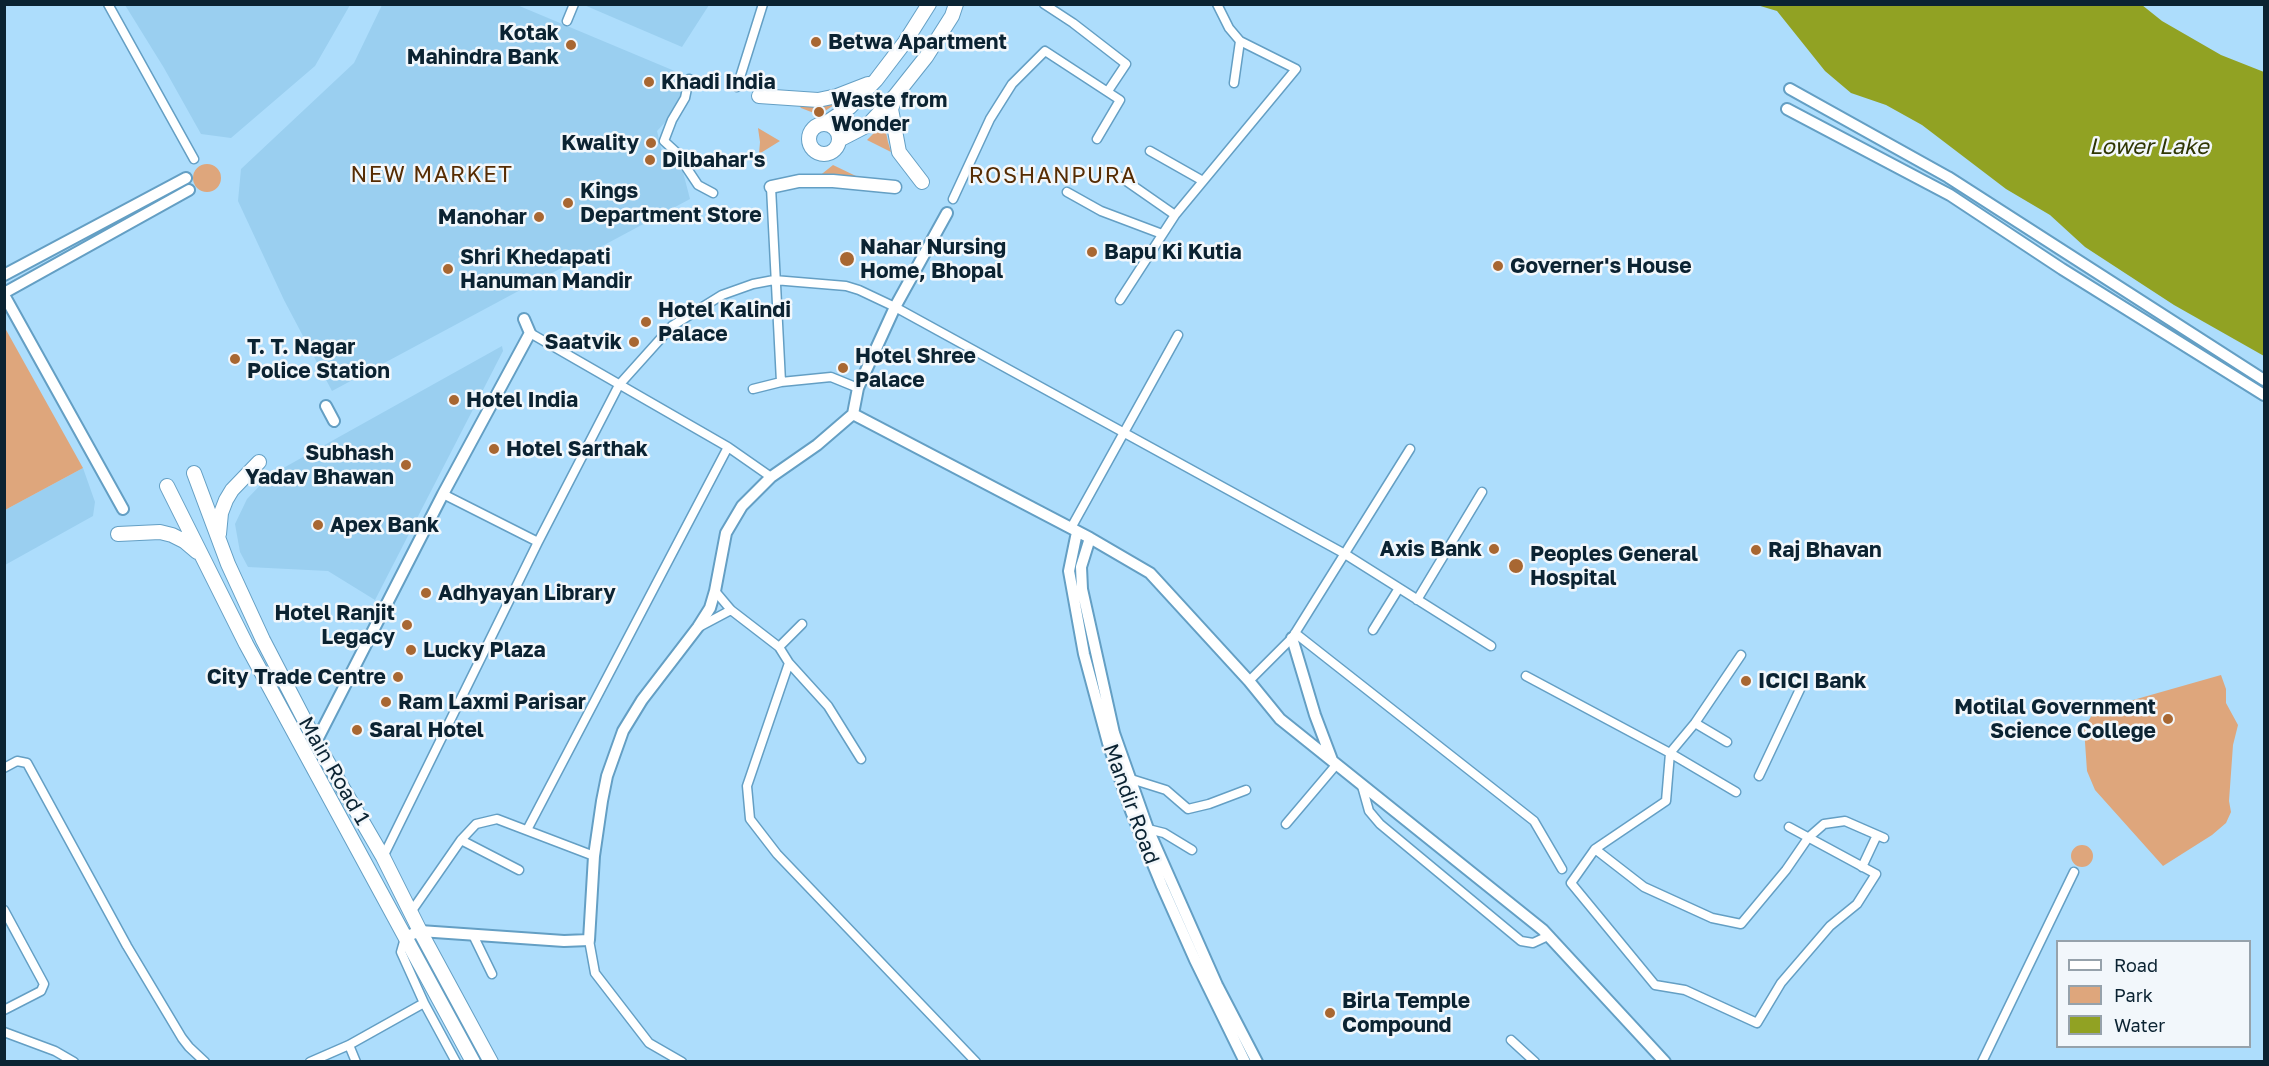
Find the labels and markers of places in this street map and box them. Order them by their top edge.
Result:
place label: Kotak Mahindra Bank [407,20,559,70]
place label: Betwa Apartment [828,29,1007,55]
marker: Betwa Apartment [809,35,823,49]
marker: Kotak Mahindra Bank [564,38,578,52]
place label: Khadi India [661,69,776,95]
marker: Khadi India [642,75,656,89]
place label: Waste from Wonder [831,87,947,137]
marker: Waste from Wonder [812,105,826,119]
place label: Kwality [561,130,639,156]
marker: Kwality [644,136,658,150]
place label: Dilbahar's [662,147,765,173]
marker: Dilbahar's [643,153,657,167]
place label: Kings Department Store [580,178,762,228]
marker: Kings Department Store [561,196,575,210]
place label: Manohar [438,204,527,230]
marker: Manohar [532,210,546,224]
place label: Nahar Nursing Home, Bhopal [860,234,1006,284]
place label: Bapu Ki Kutia [1104,239,1242,265]
place label: Shri Khedapati Hanuman Mandir [460,244,632,294]
marker: Bapu Ki Kutia [1085,245,1099,259]
marker: Nahar Nursing Home, Bhopal [838,250,856,268]
place label: Governer's House [1510,253,1692,279]
marker: Governer's House [1491,259,1505,273]
marker: Shri Khedapati Hanuman Mandir [441,262,455,276]
place label: Hotel Kalindi Palace [658,297,791,347]
marker: Hotel Kalindi Palace [639,315,653,329]
place label: Saatvik [544,329,622,355]
place label: T. T. Nagar Police Station [247,334,390,384]
marker: Saatvik [627,335,641,349]
place label: Hotel Shree Palace [855,343,976,393]
marker: T. T. Nagar Police Station [228,352,242,366]
marker: Hotel Shree Palace [836,361,850,375]
place label: Hotel India [466,387,578,413]
marker: Hotel India [447,393,461,407]
place label: Hotel Sarthak [506,436,648,462]
place label: Subhash Yadav Bhawan [245,440,394,490]
marker: Hotel Sarthak [487,442,501,456]
marker: Subhash Yadav Bhawan [399,458,413,472]
place label: Apex Bank [330,512,439,538]
marker: Apex Bank [311,518,325,532]
place label: Axis Bank [1380,536,1482,562]
place label: Raj Bhavan [1768,537,1882,563]
place label: Peoples General Hospital [1530,541,1698,591]
marker: Axis Bank [1487,542,1501,556]
marker: Raj Bhavan [1749,543,1763,557]
marker: Peoples General Hospital [1507,557,1525,575]
place label: Adhyayan Library [438,580,616,606]
marker: Adhyayan Library [419,586,433,600]
place label: Hotel Ranjit Legacy [274,600,395,650]
marker: Hotel Ranjit Legacy [400,618,414,632]
place label: Lucky Plaza [423,637,546,663]
marker: Lucky Plaza [404,643,418,657]
place label: City Trade Centre [207,664,386,690]
place label: ICICI Bank [1758,668,1866,694]
marker: City Trade Centre [391,670,405,684]
marker: ICICI Bank [1739,674,1753,688]
place label: Ram Laxmi Parisar [398,689,586,715]
place label: Motilal Government Science College [1954,694,2156,744]
marker: Ram Laxmi Parisar [379,695,393,709]
marker: Motilal Government Science College [2161,712,2175,726]
place label: Saral Hotel [369,717,484,743]
marker: Saral Hotel [350,723,364,737]
place label: Birla Temple Compound [1342,988,1470,1038]
marker: Birla Temple Compound [1323,1006,1337,1020]

